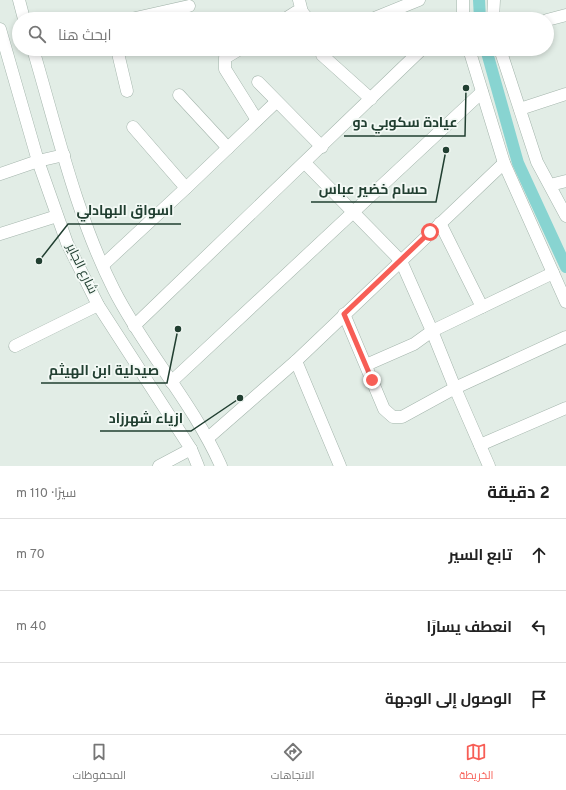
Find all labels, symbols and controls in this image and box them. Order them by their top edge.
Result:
search box [12,12,554,56]
icon: search [26,23,48,45]
text: ابحث هنا [58,27,112,46]
callout: عيادة سكوبي دو [344,110,465,136]
text: عيادة سكوبي دو [352,115,458,134]
callout: حسام خضير عباس [311,176,436,202]
text: حسام خضير عباس [319,182,427,199]
callout: اسواق البهادلي [68,198,181,224]
text: اسواق البهادلي [77,203,173,222]
route start [421,223,439,241]
street label: شارع الجاير [61,240,100,297]
callout: صيدلية ابن الهيثم [41,357,167,383]
text: صيدلية ابن الهيثم [49,362,159,380]
route end [363,371,381,389]
callout: ازياء شهرزاد [100,405,191,431]
text: ازياء شهرزاد [109,410,183,428]
text: 2 دقيقة [487,483,550,505]
text: سيرًا · 110 m [16,486,76,502]
icon: ahead [528,544,550,566]
text: 70 m [16,547,45,563]
text: تابع السير [449,547,512,566]
icon: left [528,616,550,638]
text: 40 m [16,619,47,635]
text: انعطف يسارًا [426,619,512,638]
icon: arrive [528,688,550,710]
text: الوصول إلى الوجهة [385,691,512,710]
tab: المحفوظات [72,741,126,785]
tab: الاتجاهات [271,741,314,785]
tab: الخريطة [459,741,494,785]

